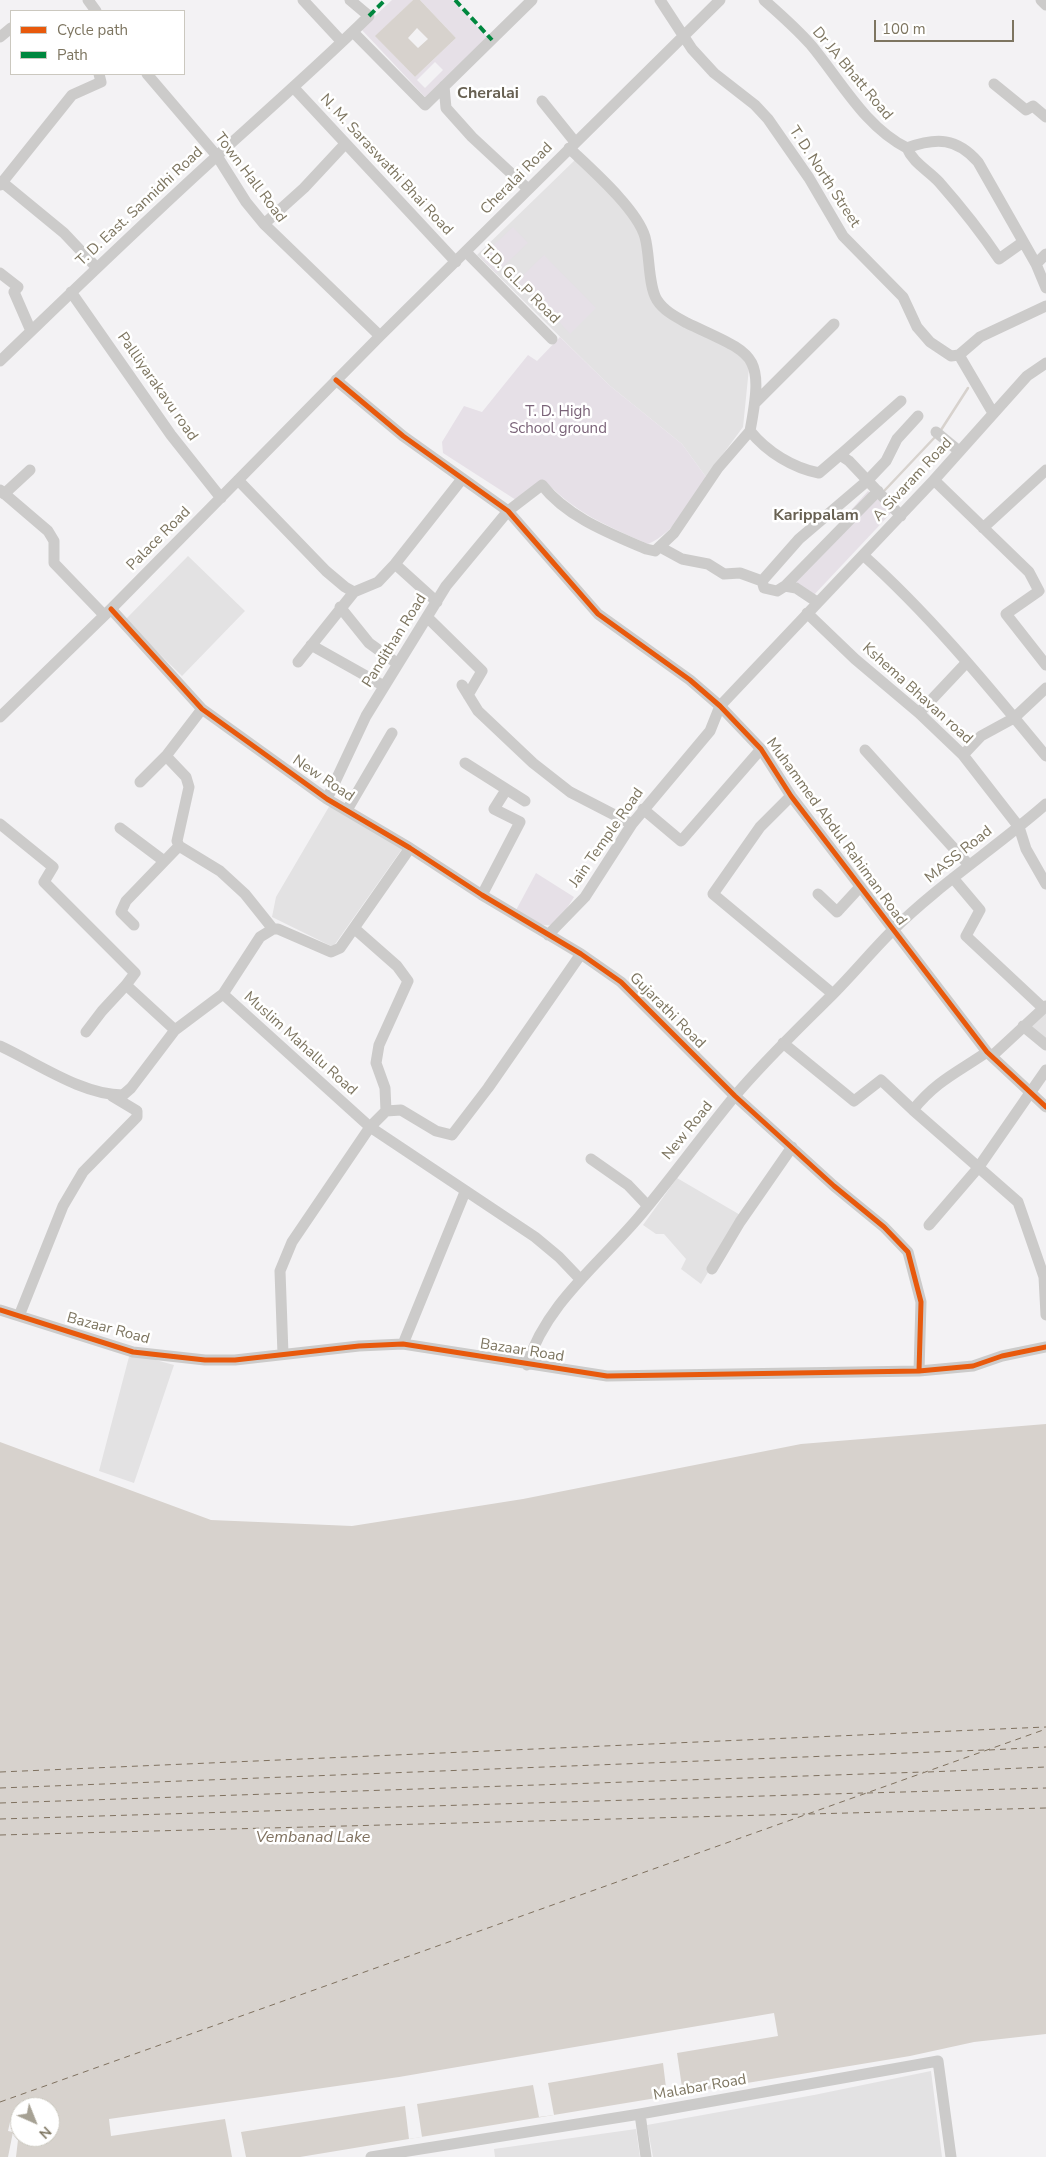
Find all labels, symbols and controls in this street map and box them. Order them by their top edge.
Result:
legend [10,10,185,75]
scale bar [876,10,1016,42]
text: 100 m [882,19,926,39]
text: Cycle path [57,20,128,40]
street label: Dr JA Bhatt Road [808,24,896,124]
text: Path [57,45,88,65]
district label: Cheralai [457,84,519,104]
street label: N. M. Saraswathi Bhai Road [316,91,456,239]
street label: T. D. North Street [785,123,863,231]
street label: Town Hall Road [210,129,290,227]
street label: Cheralai Road [477,139,557,219]
street label: T. D. East. Sannidhi Road [73,144,207,270]
street label: T.D. G.L.P Road [477,242,563,328]
street label: Pallliyarakavu road [113,329,201,445]
park label: T. D. High School ground [509,403,607,438]
street label: A Sivaram Road [870,434,956,526]
street label: Palace Road [123,503,195,575]
district label: Karippalam [773,506,859,526]
street label: Pandithan Road [359,591,431,691]
street label: Kshema Bhavan road [858,640,976,748]
street label: Muhammed Abdul Rahiman Road [762,735,910,929]
street label: New Road [289,752,357,806]
street label: Jain Temple Road [566,785,648,891]
street label: MASS Road [922,823,996,887]
street label: Gujarathi Road [625,969,709,1053]
street label: Muslim Mahallu Road [240,988,360,1100]
street label: New Road [659,1098,717,1164]
street label: Bazaar Road [65,1309,151,1349]
street label: Bazaar Road [479,1335,565,1367]
water label: Vembanad Lake [256,1828,370,1848]
street label: Malabar Road [652,2071,748,2105]
north arrow [10,2097,60,2147]
text: N [35,2122,55,2143]

